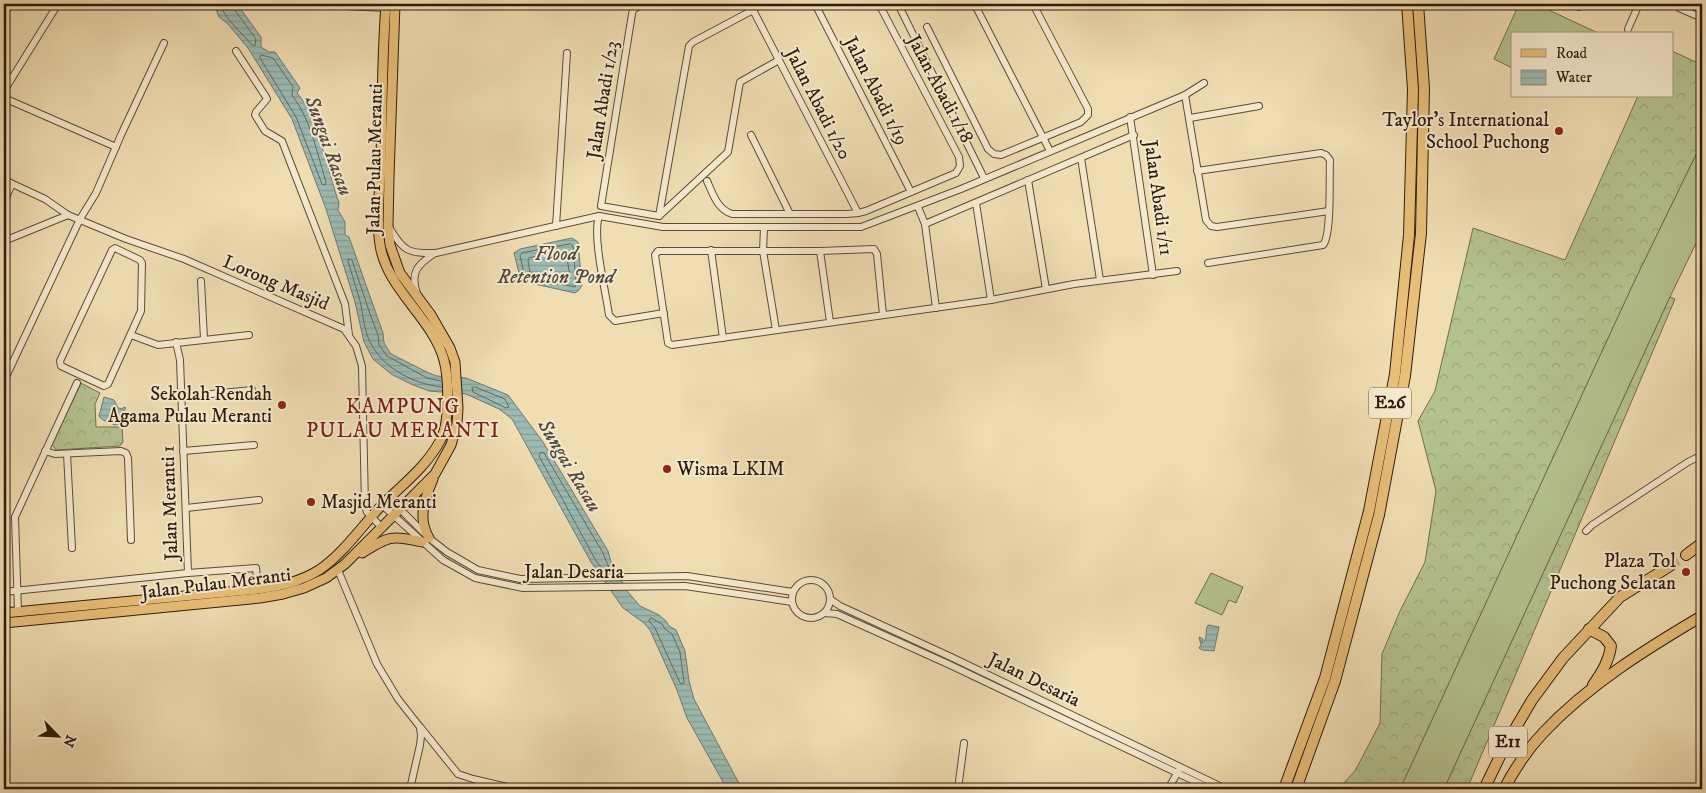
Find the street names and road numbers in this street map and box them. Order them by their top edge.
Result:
street label: Jalan Abadi 1/18 [901,29,978,147]
street label: Jalan Abadi 1/19 [838,31,913,149]
street label: Jalan Abadi 1/23 [582,39,624,163]
street label: Jalan Abadi 1/20 [779,43,856,164]
street label: Jalan Pulau Meranti [362,83,388,237]
street label: Jalan Abadi 1/11 [1138,137,1178,257]
street label: Lorong Masjid [219,250,333,316]
road number: E26 [1369,388,1411,418]
street label: Jalan Meranti 1 [156,445,184,563]
street label: Jalan Desaria [522,561,624,584]
street label: Jalan Pulau Meranti [138,563,293,605]
street label: Jalan Desaria [982,647,1084,712]
road number: E11 [1489,726,1527,758]

